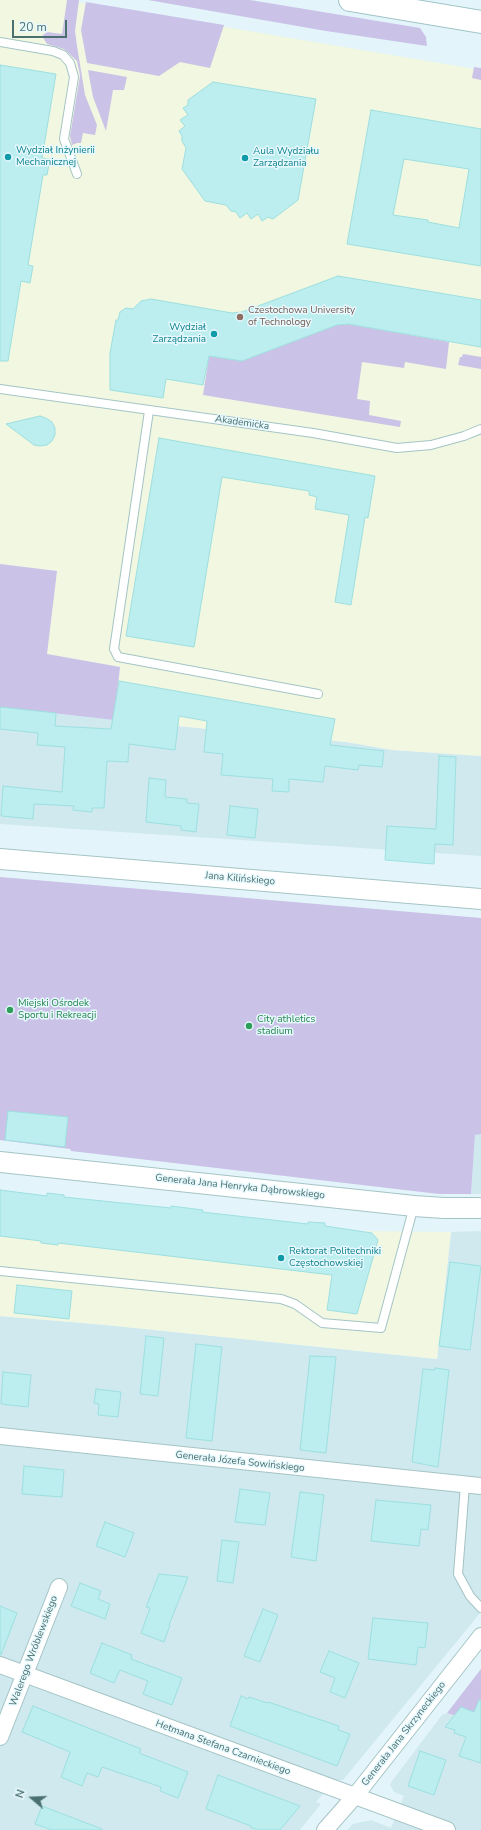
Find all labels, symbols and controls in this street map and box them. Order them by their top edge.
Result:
scale bar [14,12,69,38]
text: 20 m [19,19,47,35]
place label: Wydział Inżynierii Mechanicznej [16,145,95,168]
place label: Aula Wydziału Zarządzania [253,146,319,170]
marker: Wydział Inżynierii Mechanicznej [3,152,13,162]
marker: Aula Wydziału Zarządzania [240,153,250,163]
place label: Czestochowa University of Technology [248,305,355,328]
marker: Czestochowa University of Technology [235,312,245,322]
place label: Wydział Zarządzania [152,322,206,346]
marker: Wydział Zarządzania [209,329,219,339]
street label: Akademicka [214,413,270,433]
street label: Jana Kilińskiego [204,870,276,888]
place label: Miejski Ośrodek Sportu i Rekreacji [18,998,96,1022]
marker: Miejski Ośrodek Sportu i Rekreacji [5,1005,15,1015]
place label: City athletics stadium [257,1014,315,1038]
marker: City athletics stadium [244,1021,254,1031]
street label: Generała Jana Henryka Dąbrowskiego [155,1172,325,1202]
place label: Rektorat Politechniki Częstochowskiej [289,1246,381,1270]
marker: Rektorat Politechniki Częstochowskiej [276,1253,286,1263]
street label: Generała Józefa Sowińskiego [175,1449,305,1475]
street label: Walerego Wróblewskiego [7,1594,61,1708]
street label: Generała Jana Skrzyneckiego [359,1679,449,1789]
street label: Hetmana Stefana Czarnieckiego [154,1718,292,1778]
north arrow [12,1778,52,1818]
text: N [12,1788,29,1800]

